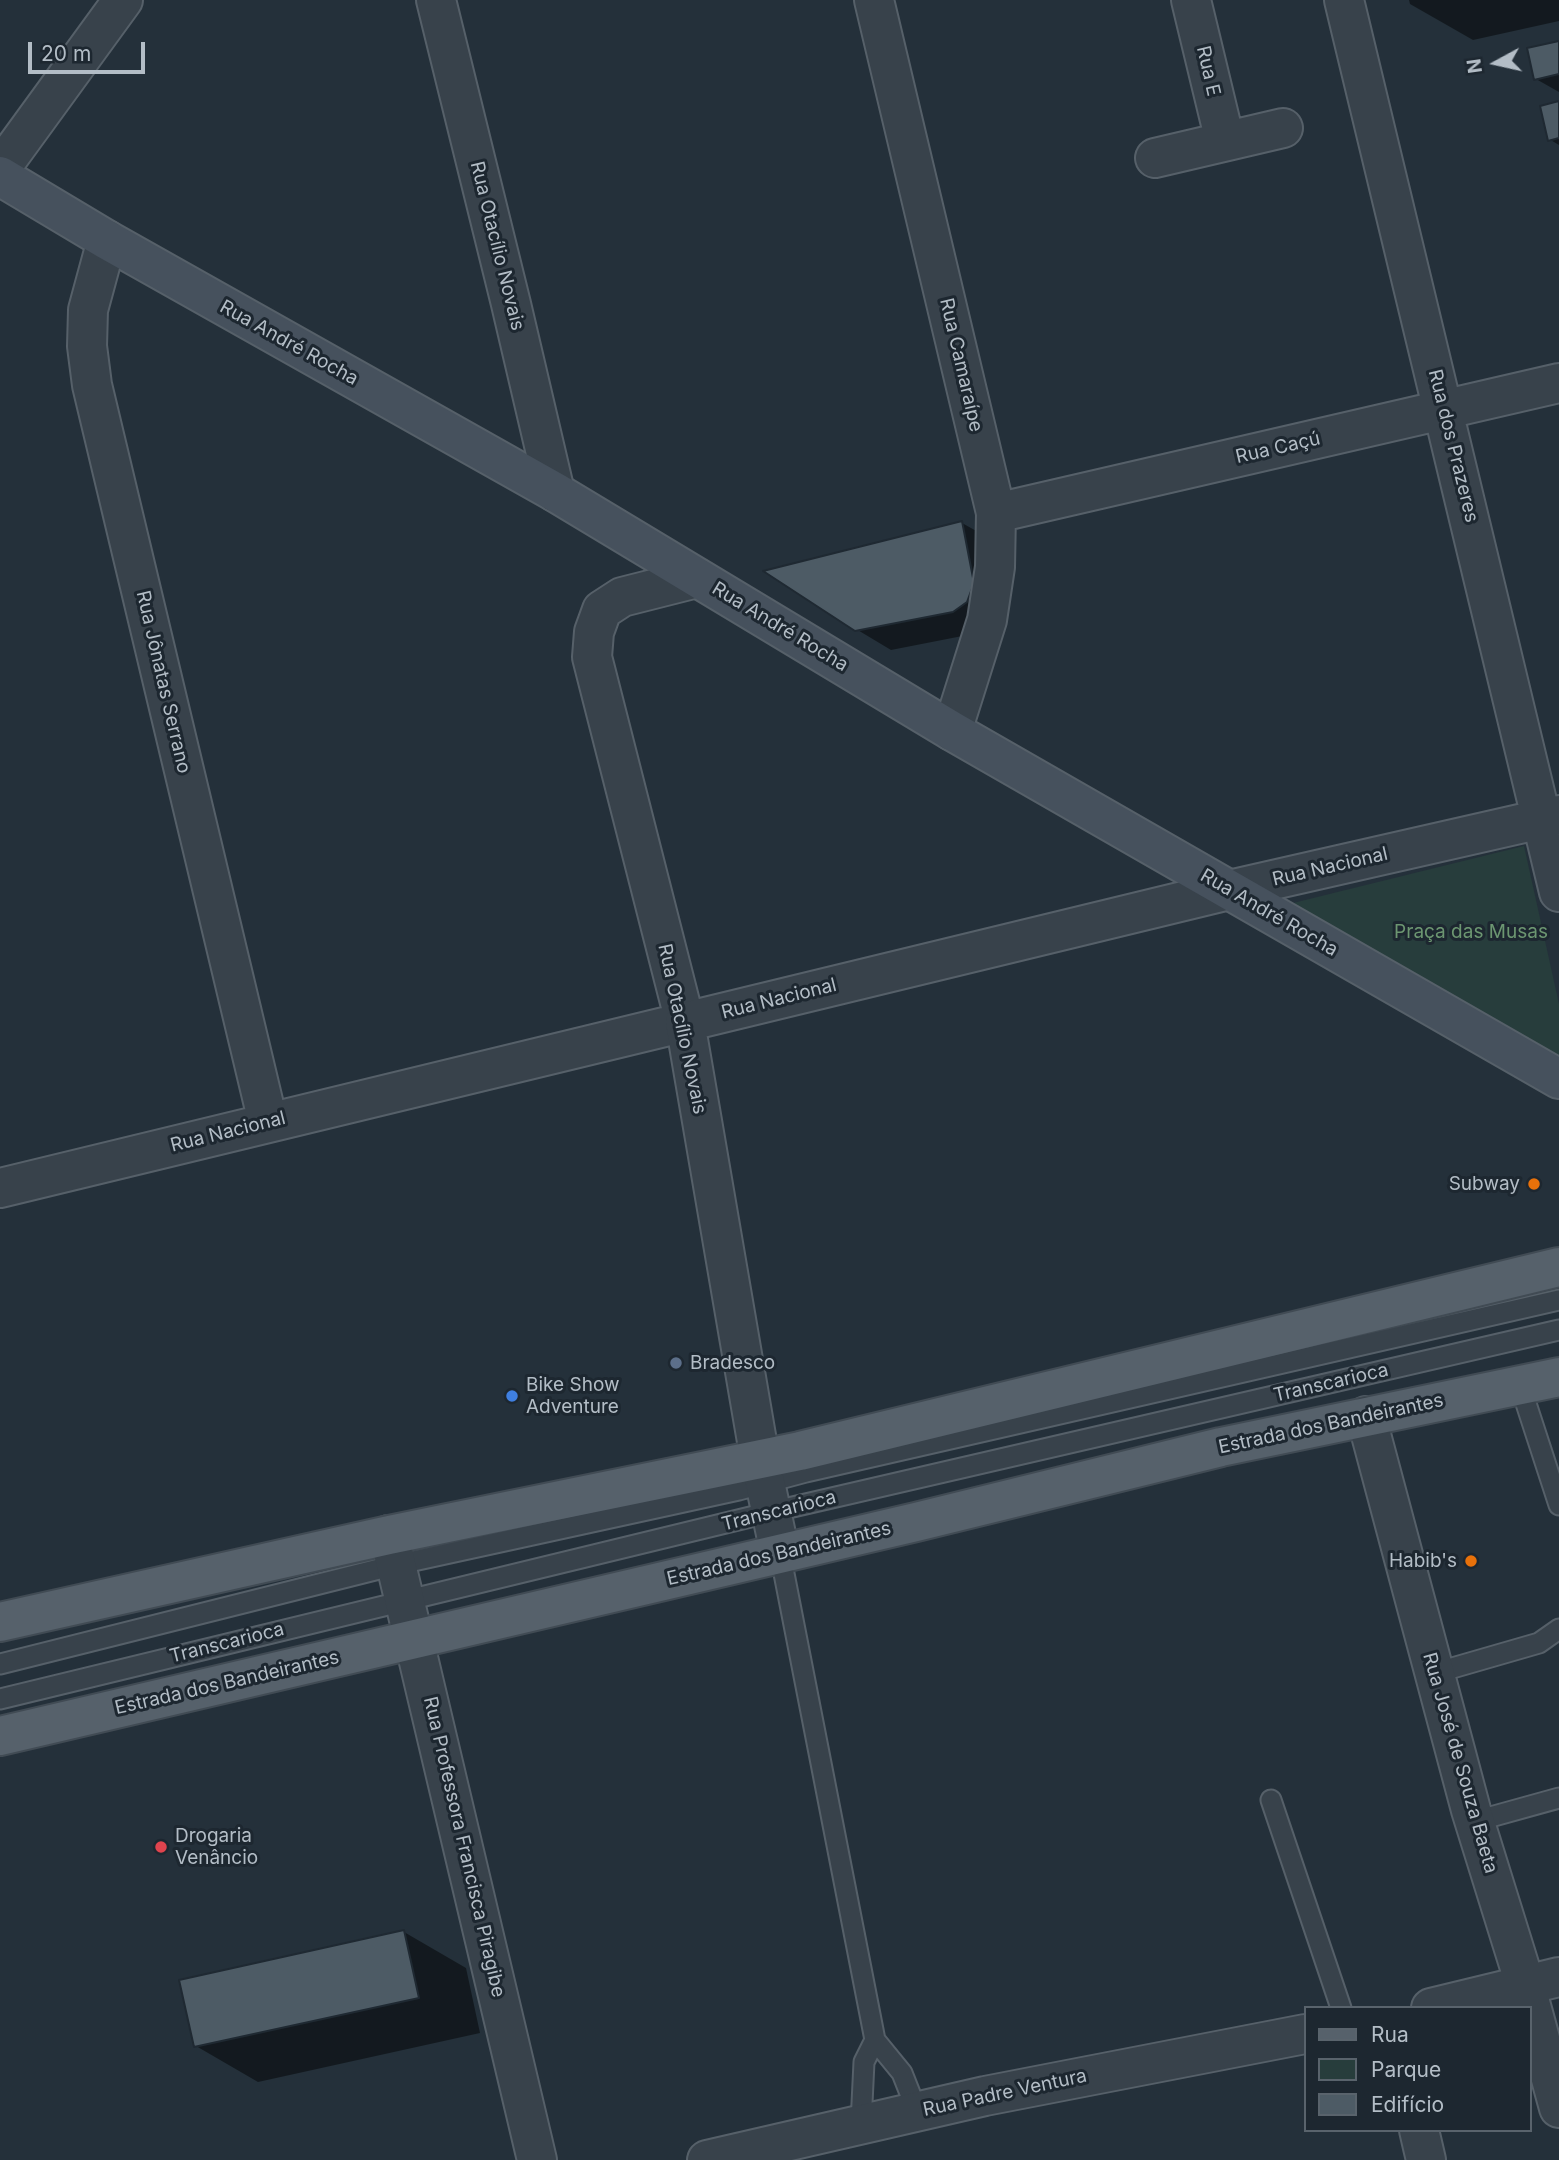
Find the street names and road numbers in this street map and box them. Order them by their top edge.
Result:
street label: Rua E [1191,44,1225,98]
street label: Rua Otacílio Novais [465,159,529,333]
street label: Rua André Rocha [216,296,362,390]
street label: Rua Camaraípe [935,296,987,434]
street label: Rua dos Prazeres [1423,367,1483,525]
street label: Rua Caçú [1233,427,1323,469]
street label: Rua André Rocha [708,577,852,677]
street label: Rua Jônatas Serrano [131,588,195,776]
street label: Rua Nacional [1270,843,1390,891]
street label: Rua André Rocha [1196,864,1342,962]
street label: Rua Otacílio Novais [653,942,711,1116]
street label: Rua Nacional [719,974,839,1024]
street label: Rua Nacional [168,1107,288,1157]
street label: Transcarioca [1271,1359,1391,1407]
street label: Estrada dos Bandeirantes [1216,1389,1446,1459]
street label: Transcarioca [719,1486,839,1536]
street label: Estrada dos Bandeirantes [665,1517,893,1591]
street label: Transcarioca [167,1618,287,1668]
street label: Estrada dos Bandeirantes [113,1646,341,1720]
street label: Rua José de Souza Baeta [1418,1650,1502,1876]
street label: Rua Professora Francisca Piragibe [418,1694,510,2000]
street label: Rua Padre Ventura [921,2064,1089,2122]

